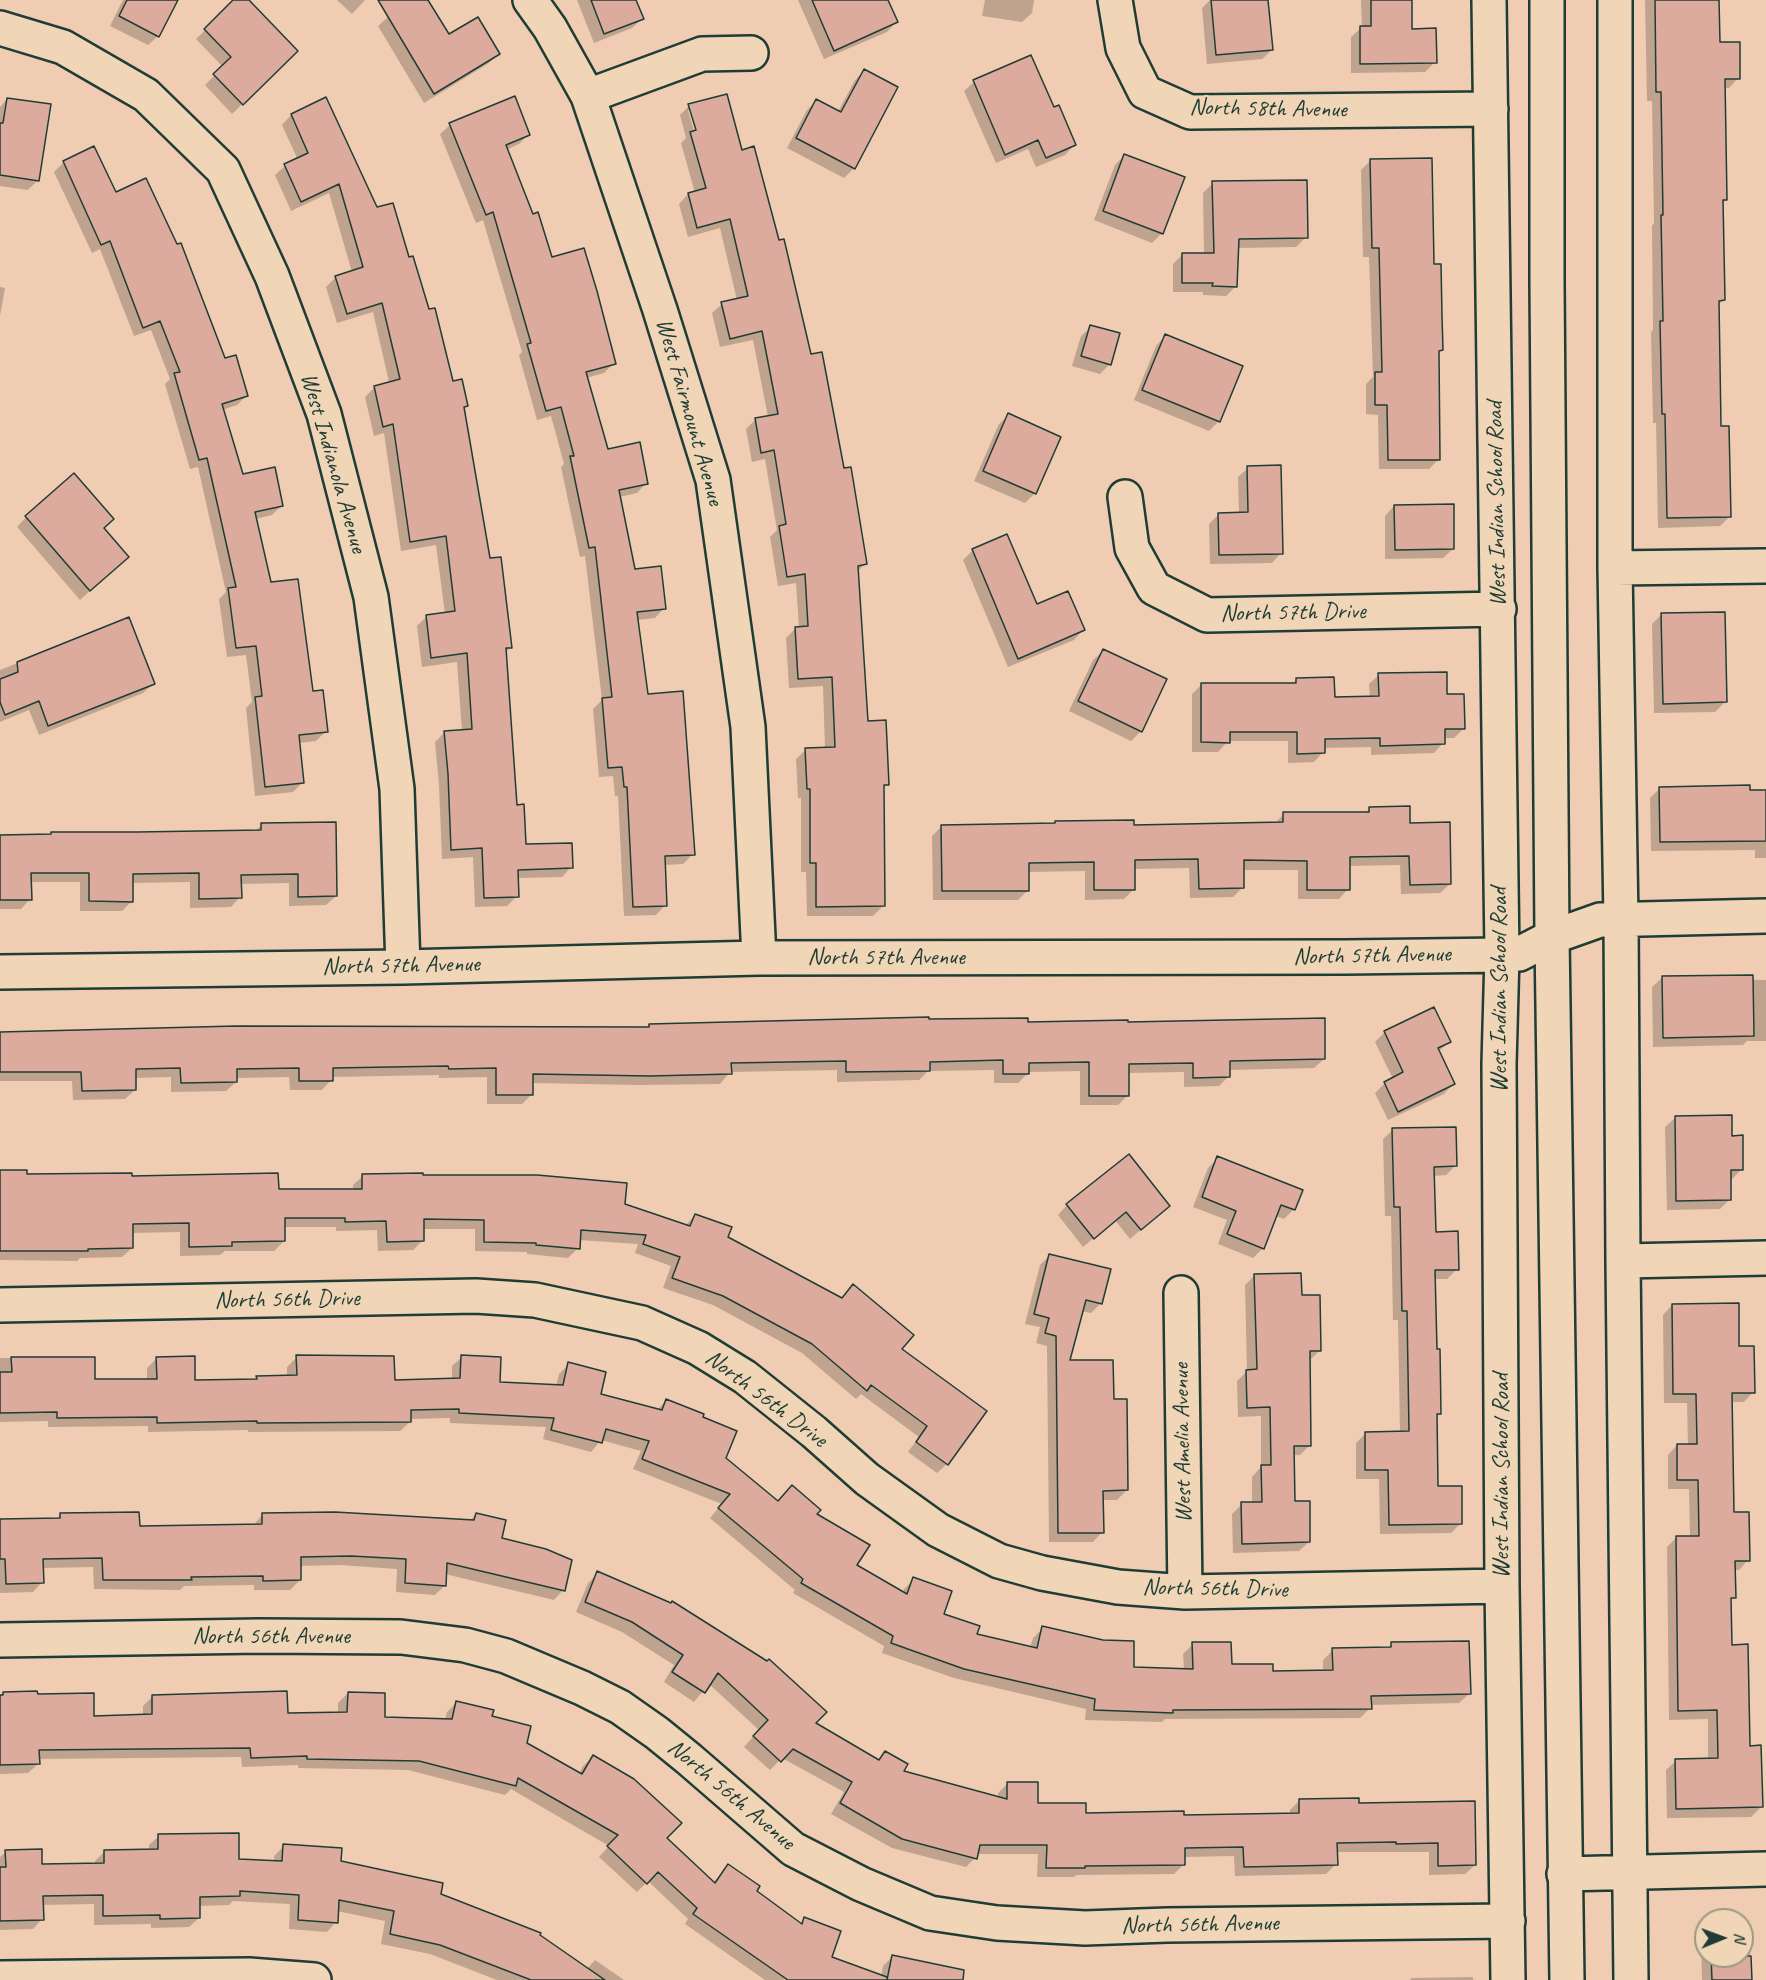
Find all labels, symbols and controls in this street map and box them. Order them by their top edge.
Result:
street label: North 58th Avenue [1189,93,1347,125]
street label: West Fairmount Avenue [649,315,729,509]
street label: West Indianola Avenue [294,370,372,556]
street label: West Indian School Road [1481,401,1513,607]
street label: North 57th Drive [1220,597,1366,629]
street label: West Indian School Road [1486,887,1514,1093]
street label: North 57th Avenue [1293,940,1451,972]
street label: North 57th Avenue [807,944,965,972]
street label: North 57th Avenue [322,950,480,982]
street label: North 56th Drive [214,1284,360,1316]
street label: North 56th Drive [699,1344,833,1454]
street label: West Amelia Avenue [1167,1363,1199,1523]
street label: West Indian School Road [1488,1373,1516,1579]
street label: North 56th Drive [1142,1573,1288,1605]
street label: North 56th Avenue [192,1623,350,1651]
street label: North 56th Avenue [661,1733,801,1857]
north arrow [1694,1908,1754,1968]
street label: North 56th Avenue [1121,1909,1279,1941]
text: N [1730,1933,1750,1943]

